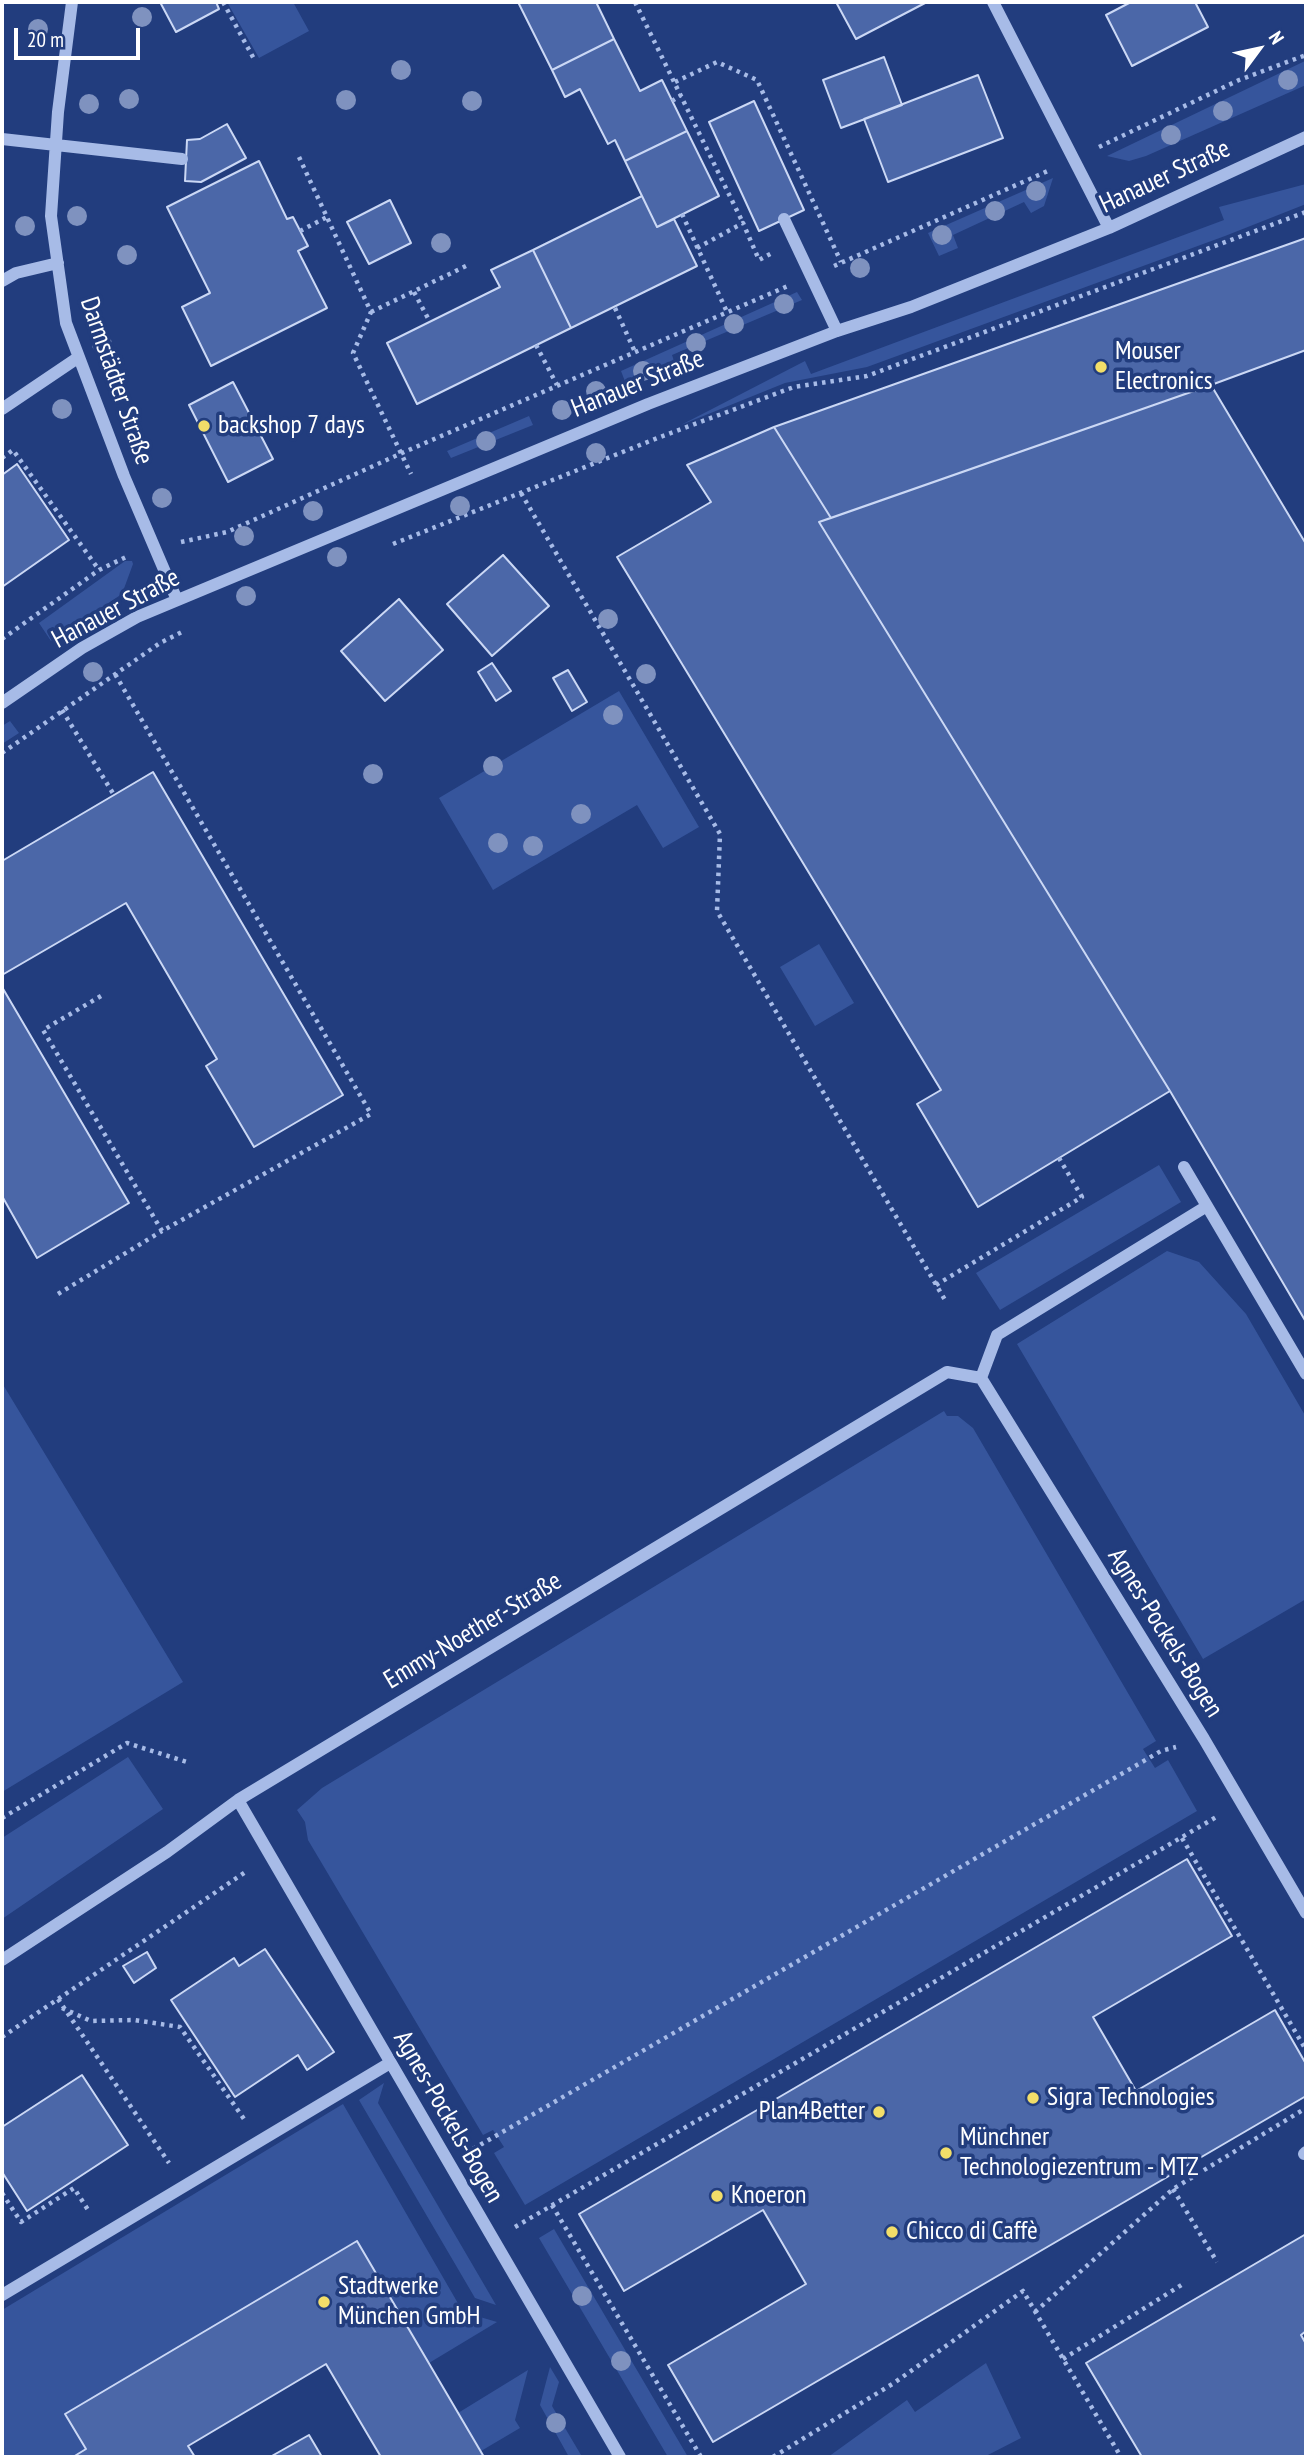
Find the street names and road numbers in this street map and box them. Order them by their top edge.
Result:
street label: Hanauer Straße [1095,133,1235,221]
street label: Darmstädter Straße [73,293,159,469]
street label: Hanauer Straße [567,343,709,425]
street label: Hanauer Straße [47,562,185,656]
street label: Agnes-Pockels-Bogen [1101,1543,1229,1723]
street label: Emmy-Noether-Straße [379,1566,567,1696]
street label: Agnes-Pockels-Bogen [386,2026,510,2208]

